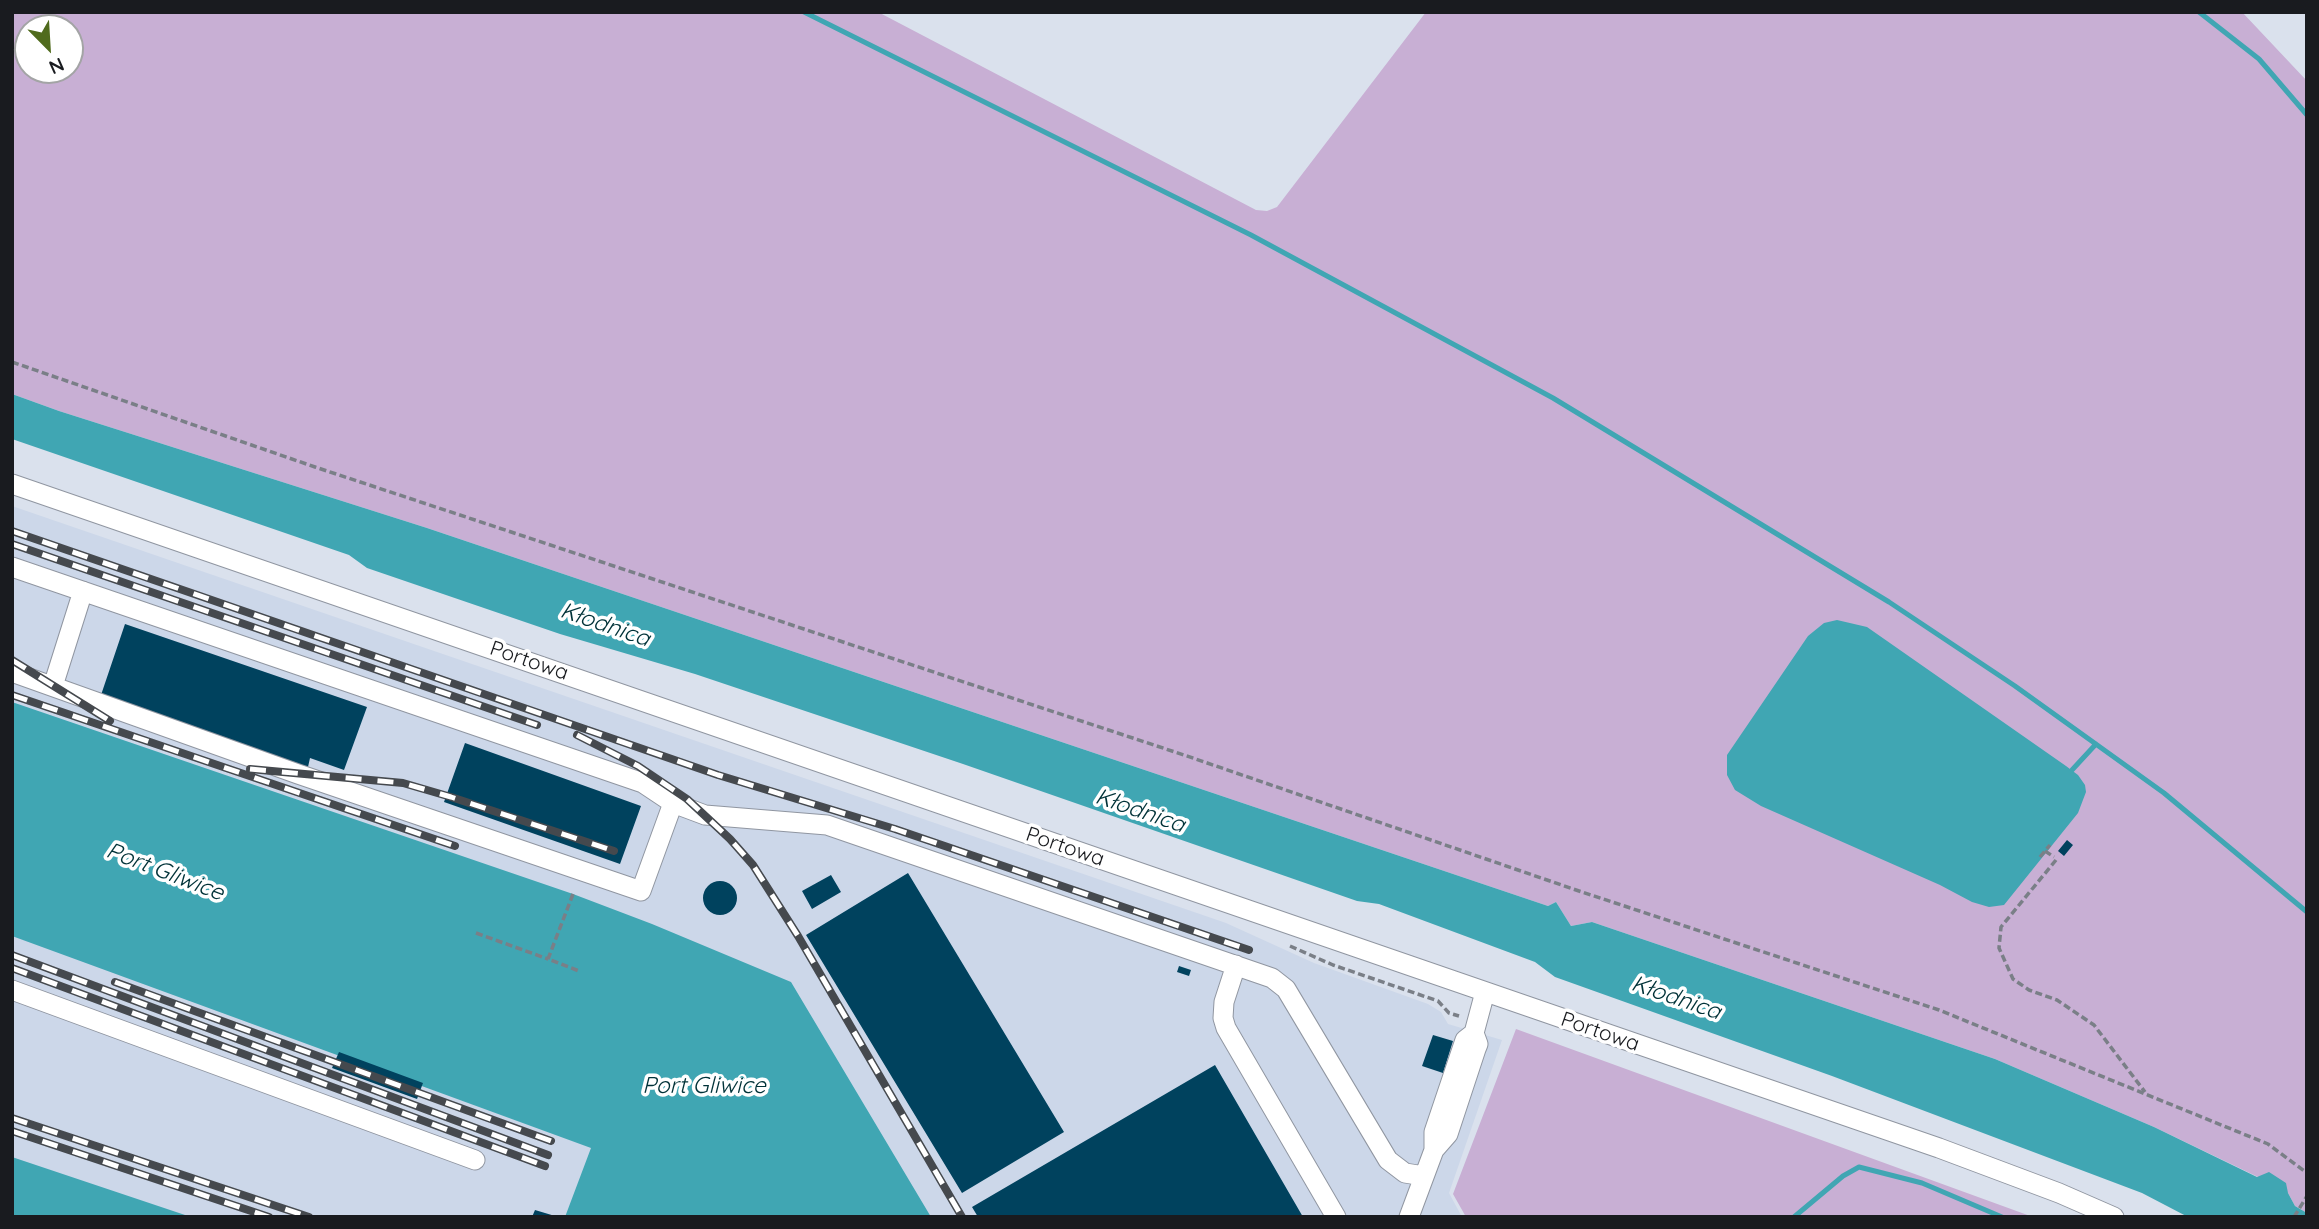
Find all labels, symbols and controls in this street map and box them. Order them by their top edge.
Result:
north arrow [14,14,84,84]
text: N [45,53,68,80]
water label: Kłodnica [557,597,653,653]
street label: Portowa [486,636,572,686]
water label: Kłodnica [1092,783,1188,839]
street label: Portowa [1022,822,1108,872]
water label: Port Gliwice [102,837,228,907]
water label: Kłodnica [1628,970,1724,1026]
street label: Portowa [1557,1007,1643,1057]
water label: Port Gliwice [642,1072,766,1100]

